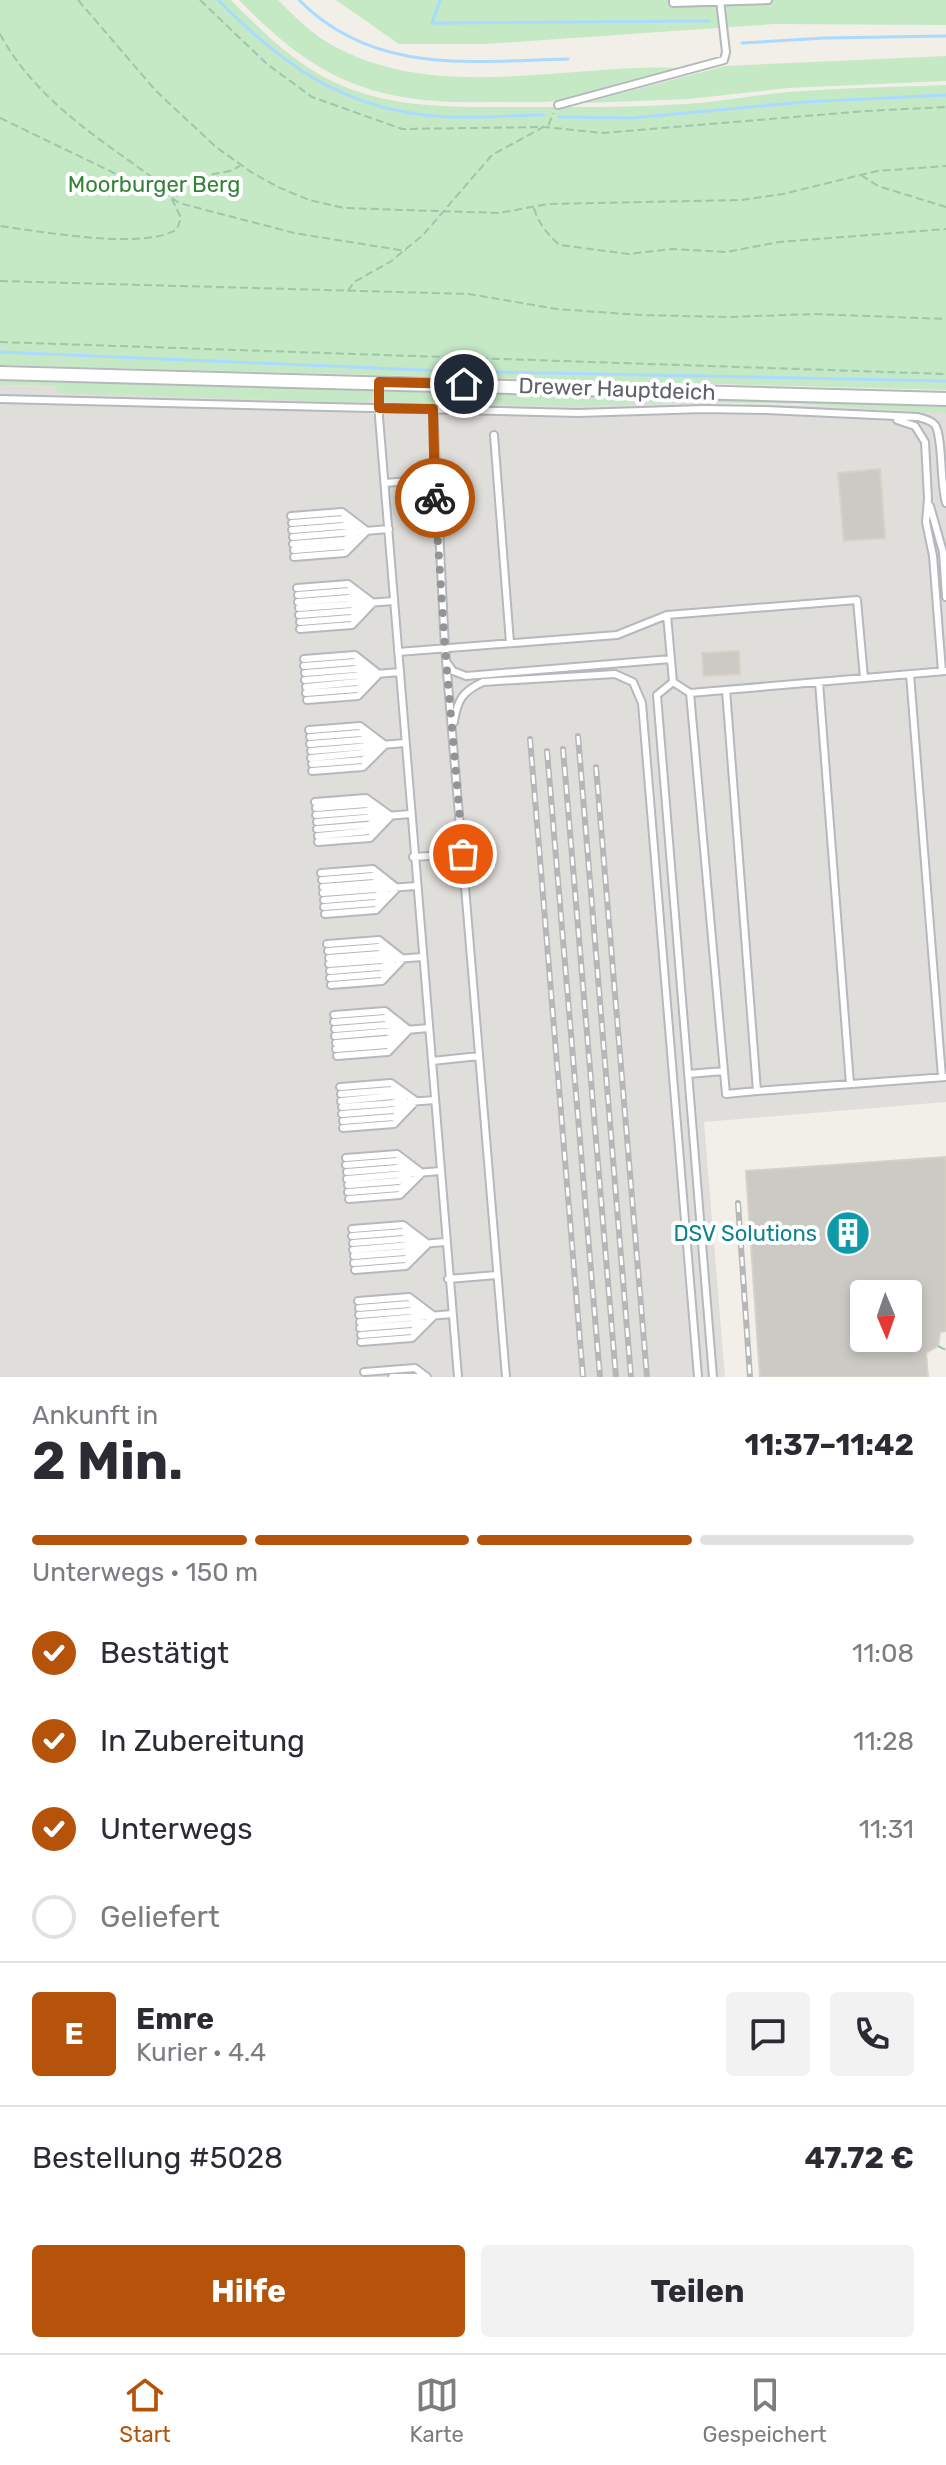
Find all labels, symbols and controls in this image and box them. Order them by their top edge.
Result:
park label: Moorburger Berg [68,171,240,198]
pin [430,350,498,418]
icon: home [442,362,486,406]
street label: Drewer Hauptdeich [518,372,716,406]
courier [395,458,475,538]
icon: bike [413,476,457,520]
pin [429,820,497,888]
icon: bag [441,832,485,876]
building icon: DSV Solutions [824,1209,872,1257]
place label: DSV Solutions [673,1220,817,1247]
north arrow [850,1280,922,1352]
map controls [850,1280,922,1352]
text: Ankunft in [32,1400,158,1431]
text: 11:37–11:42 [745,1427,914,1463]
text: 2 Min. [32,1430,183,1492]
text: Unterwegs · 150 m [32,1557,258,1588]
icon: check [32,1631,76,1675]
text: Bestätigt [100,1635,229,1671]
text: 11:08 [852,1638,914,1669]
icon: check [32,1719,76,1763]
text: In Zubereitung [100,1723,305,1759]
text: 11:28 [853,1726,914,1757]
icon: check [32,1807,76,1851]
text: Unterwegs [100,1811,253,1847]
text: 11:31 [859,1814,914,1845]
text: Geliefert [100,1899,220,1935]
button: chat [726,1992,810,2076]
button: phone [830,1992,914,2076]
text: Emre [136,2001,214,2037]
text: E [64,2016,84,2052]
text: Kurier · 4.4 [136,2037,266,2068]
text: Bestellung #5028 [32,2140,283,2176]
text: 47.72 € [805,2140,914,2176]
button: Hilfe [32,2245,465,2337]
button: Teilen [481,2245,914,2337]
tab: Start [119,2373,171,2448]
tab: Karte [409,2373,464,2448]
tab: Gespeichert [703,2373,827,2448]

